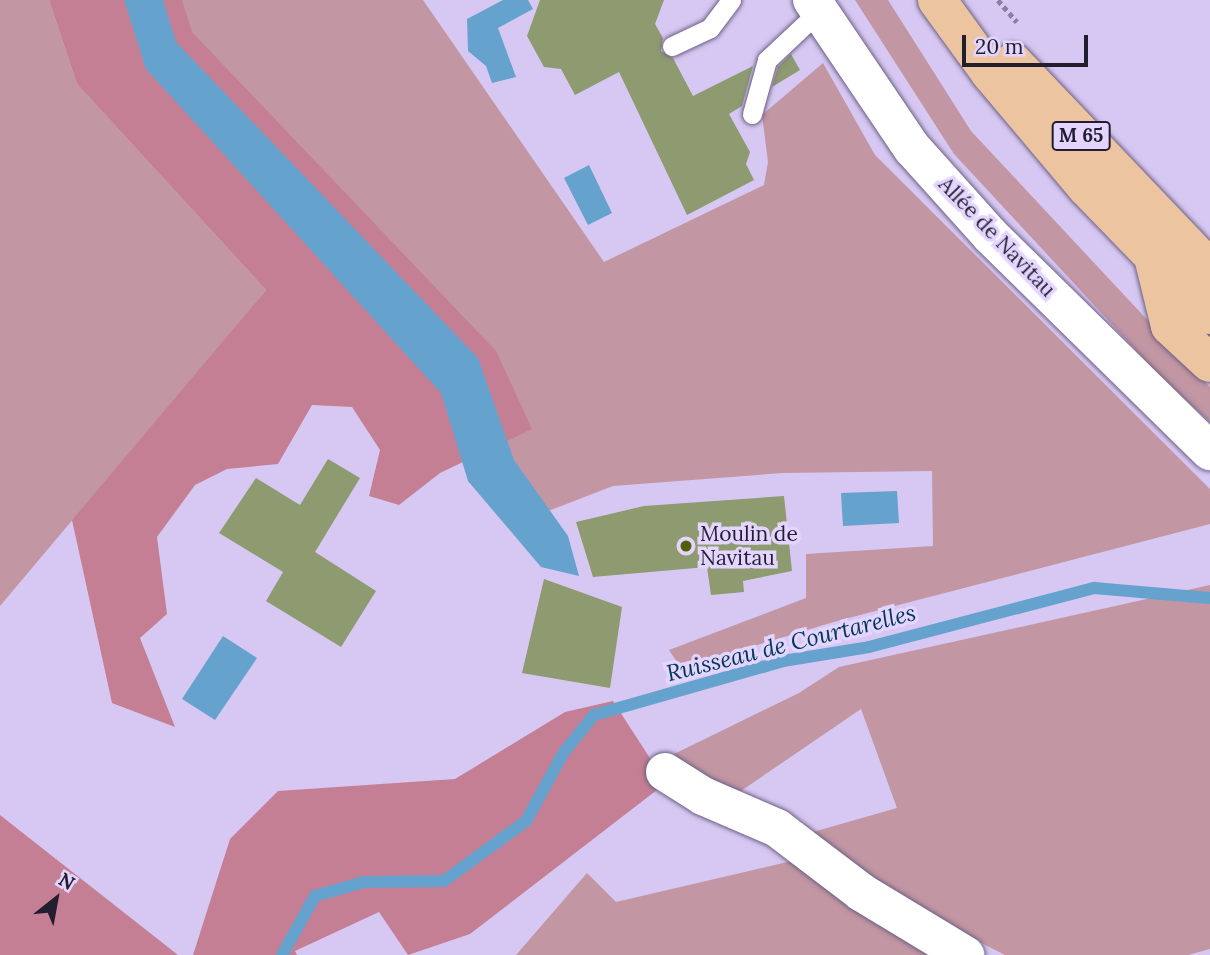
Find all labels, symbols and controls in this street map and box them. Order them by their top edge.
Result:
scale bar [965,21,1091,65]
text: 20 m [975,33,1024,60]
road number: M 65 [1051,120,1111,152]
street label: Allée de Navitau [933,172,1061,302]
place label: Moulin de Navitau [700,521,798,571]
marker: Moulin de Navitau [678,538,694,554]
water label: Ruisseau de Courtarelles [663,599,919,687]
north arrow [21,864,91,934]
text: N [54,867,79,895]

